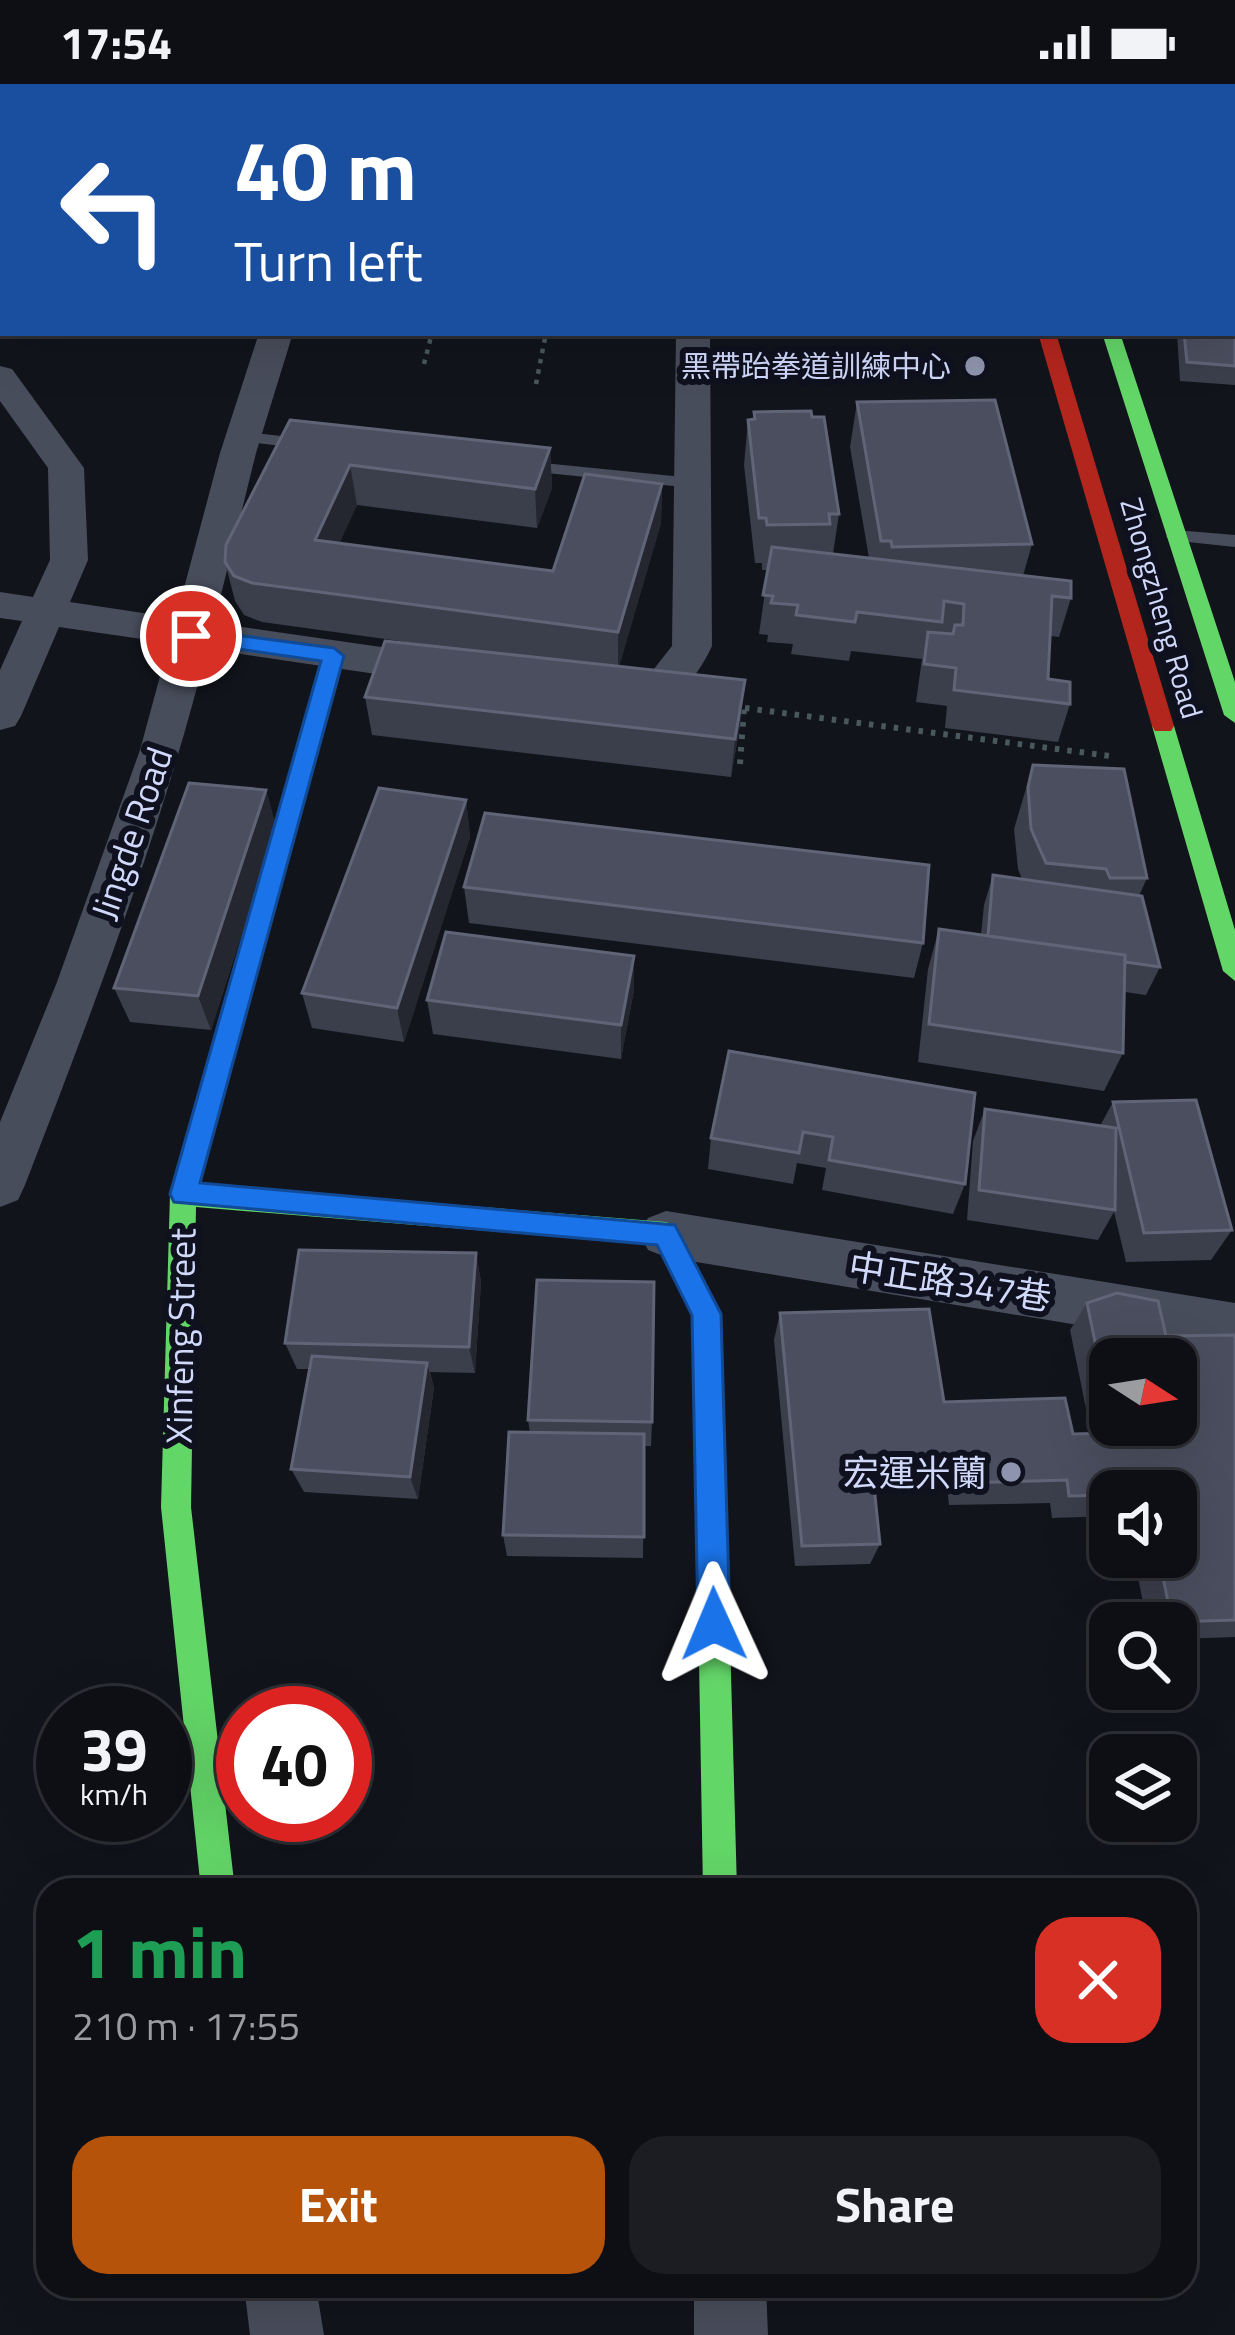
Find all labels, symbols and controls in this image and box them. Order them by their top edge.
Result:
text: 17:54 [60,8,172,76]
text: 40 m [234,105,417,233]
icon: left [36,132,192,288]
text: Turn left [234,220,423,302]
place label: 黑帶跆拳道訓練中心 [681,343,951,389]
marker: 黑帶跆拳道訓練中心 [962,353,988,379]
street label: Zhongzheng Road [1109,492,1215,724]
pin [140,585,242,687]
icon: arrive [158,603,224,669]
street label: Jingde Road [76,739,186,927]
street label: Xinfeng Street [151,1227,209,1444]
street label: 中正路347巷 [845,1238,1055,1324]
north arrow [1089,1338,1197,1446]
map controls [1089,1338,1197,1842]
place label: 宏運米蘭 [843,1445,987,1500]
marker: 宏運米蘭 [998,1459,1024,1485]
button: sound [1089,1470,1197,1578]
position arrow [651,1561,777,1687]
button: search [1089,1602,1197,1710]
speed limit sign: 40 [216,1686,372,1842]
text: 39 [80,1703,148,1794]
button: layers [1089,1734,1197,1842]
text: km/h [80,1771,148,1817]
text: 1 min [72,1896,247,2006]
button: close [1035,1917,1161,2043]
text: 210 m · 17:55 [72,1996,300,2055]
button: Exit [72,2136,605,2274]
button: Share [629,2136,1161,2274]

